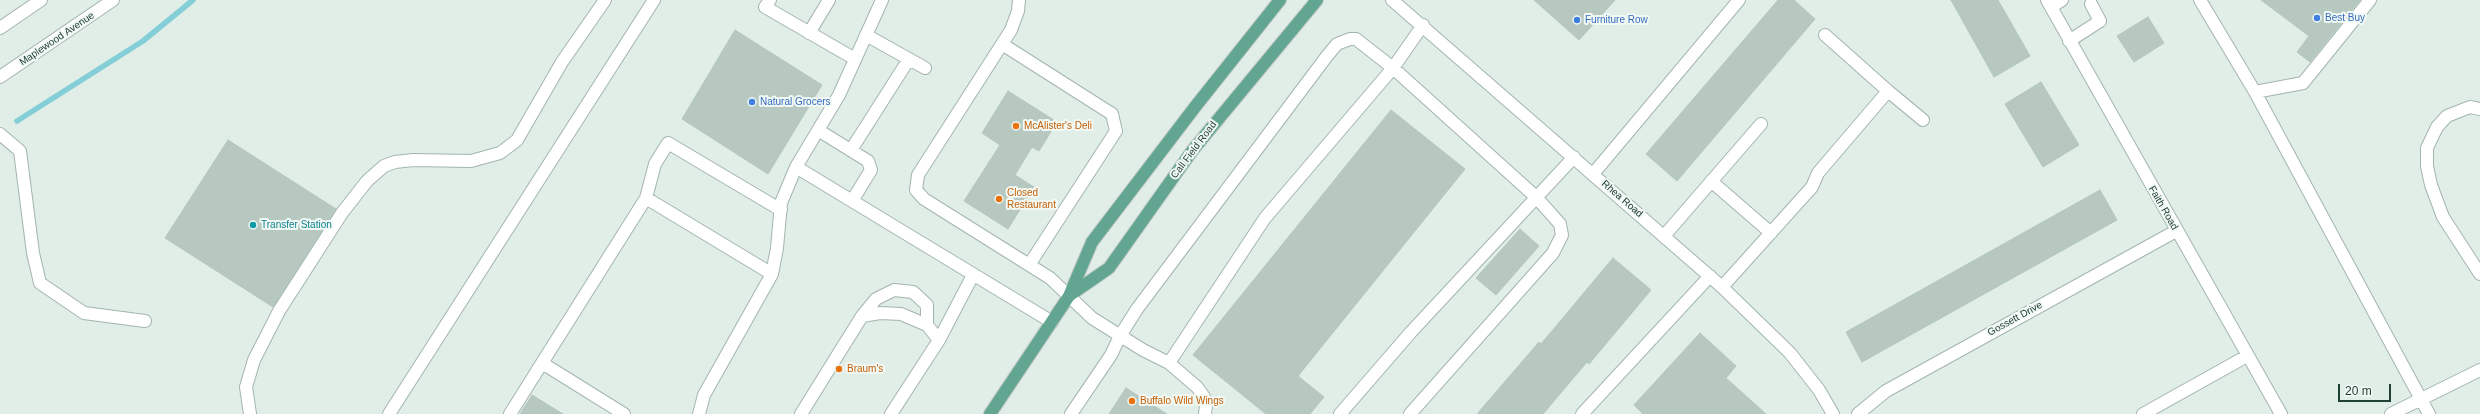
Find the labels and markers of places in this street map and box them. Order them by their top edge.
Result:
place label: Best Buy [2325,12,2365,24]
marker: Best Buy [2312,13,2322,23]
place label: Furniture Row [1585,14,1648,26]
marker: Furniture Row [1572,15,1582,25]
place label: Natural Grocers [760,96,831,108]
marker: Natural Grocers [747,97,757,107]
place label: McAlister's Deli [1024,120,1092,132]
marker: McAlister's Deli [1011,121,1021,131]
place label: Closed Restaurant [1007,187,1056,210]
marker: Closed Restaurant [994,194,1004,204]
place label: Transfer Station [261,219,332,231]
marker: Transfer Station [248,220,258,230]
place label: Braum's [847,363,883,375]
marker: Braum's [834,364,844,374]
place label: Buffalo Wild Wings [1140,395,1224,407]
marker: Buffalo Wild Wings [1127,396,1137,406]

